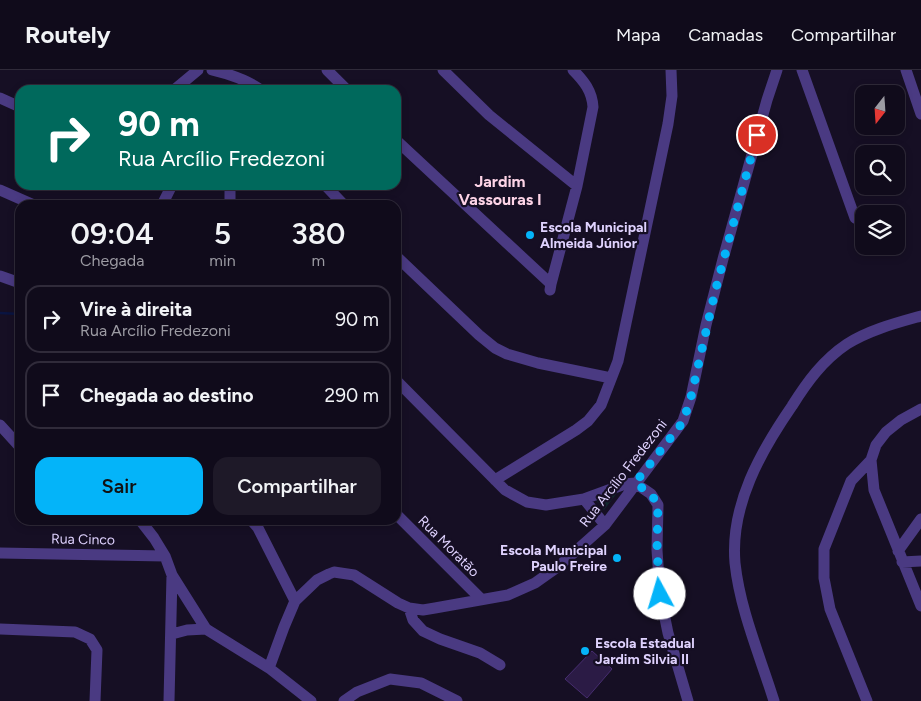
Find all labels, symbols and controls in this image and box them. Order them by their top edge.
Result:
text: Routely [25,20,111,49]
text: Mapa [616,24,660,46]
text: Camadas [688,24,763,46]
text: Compartilhar [791,24,896,46]
north arrow [855,85,905,135]
map controls [855,85,905,255]
text: 90 m [118,103,200,145]
icon: right [35,105,100,170]
pin [736,114,778,156]
icon: arrive [743,121,771,149]
text: Rua Arcílio Fredezoni [118,145,325,172]
button: search [855,145,905,195]
district label: Jardim Vassouras I [458,172,542,209]
button: layers [855,205,905,255]
text: 09:04 [71,215,154,252]
text: 5 [214,215,231,252]
text: 380 [291,215,345,252]
place label: Escola Municipal Almeida Júnior [540,219,647,252]
marker: Escola Municipal Almeida Júnior [524,229,536,241]
text: Chegada [80,251,144,270]
text: min [209,251,236,270]
text: m [311,251,325,270]
text: Vire à direita [80,298,192,321]
icon: right [37,305,65,333]
text: 90 m [335,308,379,331]
text: Rua Arcílio Fredezoni [80,321,231,340]
icon: arrive [37,381,65,409]
text: Chegada ao destino [80,384,253,407]
text: 290 m [325,384,379,407]
street label: Rua Arcílio Fredezoni [576,416,671,530]
button: Sair [35,457,203,515]
button: Compartilhar [213,457,381,515]
street label: Rua Moratão [415,512,483,580]
street label: Rua Cinco [51,530,115,549]
place label: Escola Municipal Paulo Freire [500,542,607,575]
marker: Escola Municipal Paulo Freire [611,552,623,564]
position arrow [633,567,685,619]
place label: Escola Estadual Jardim Silvia II [595,635,695,668]
marker: Escola Estadual Jardim Silvia II [579,645,591,657]

